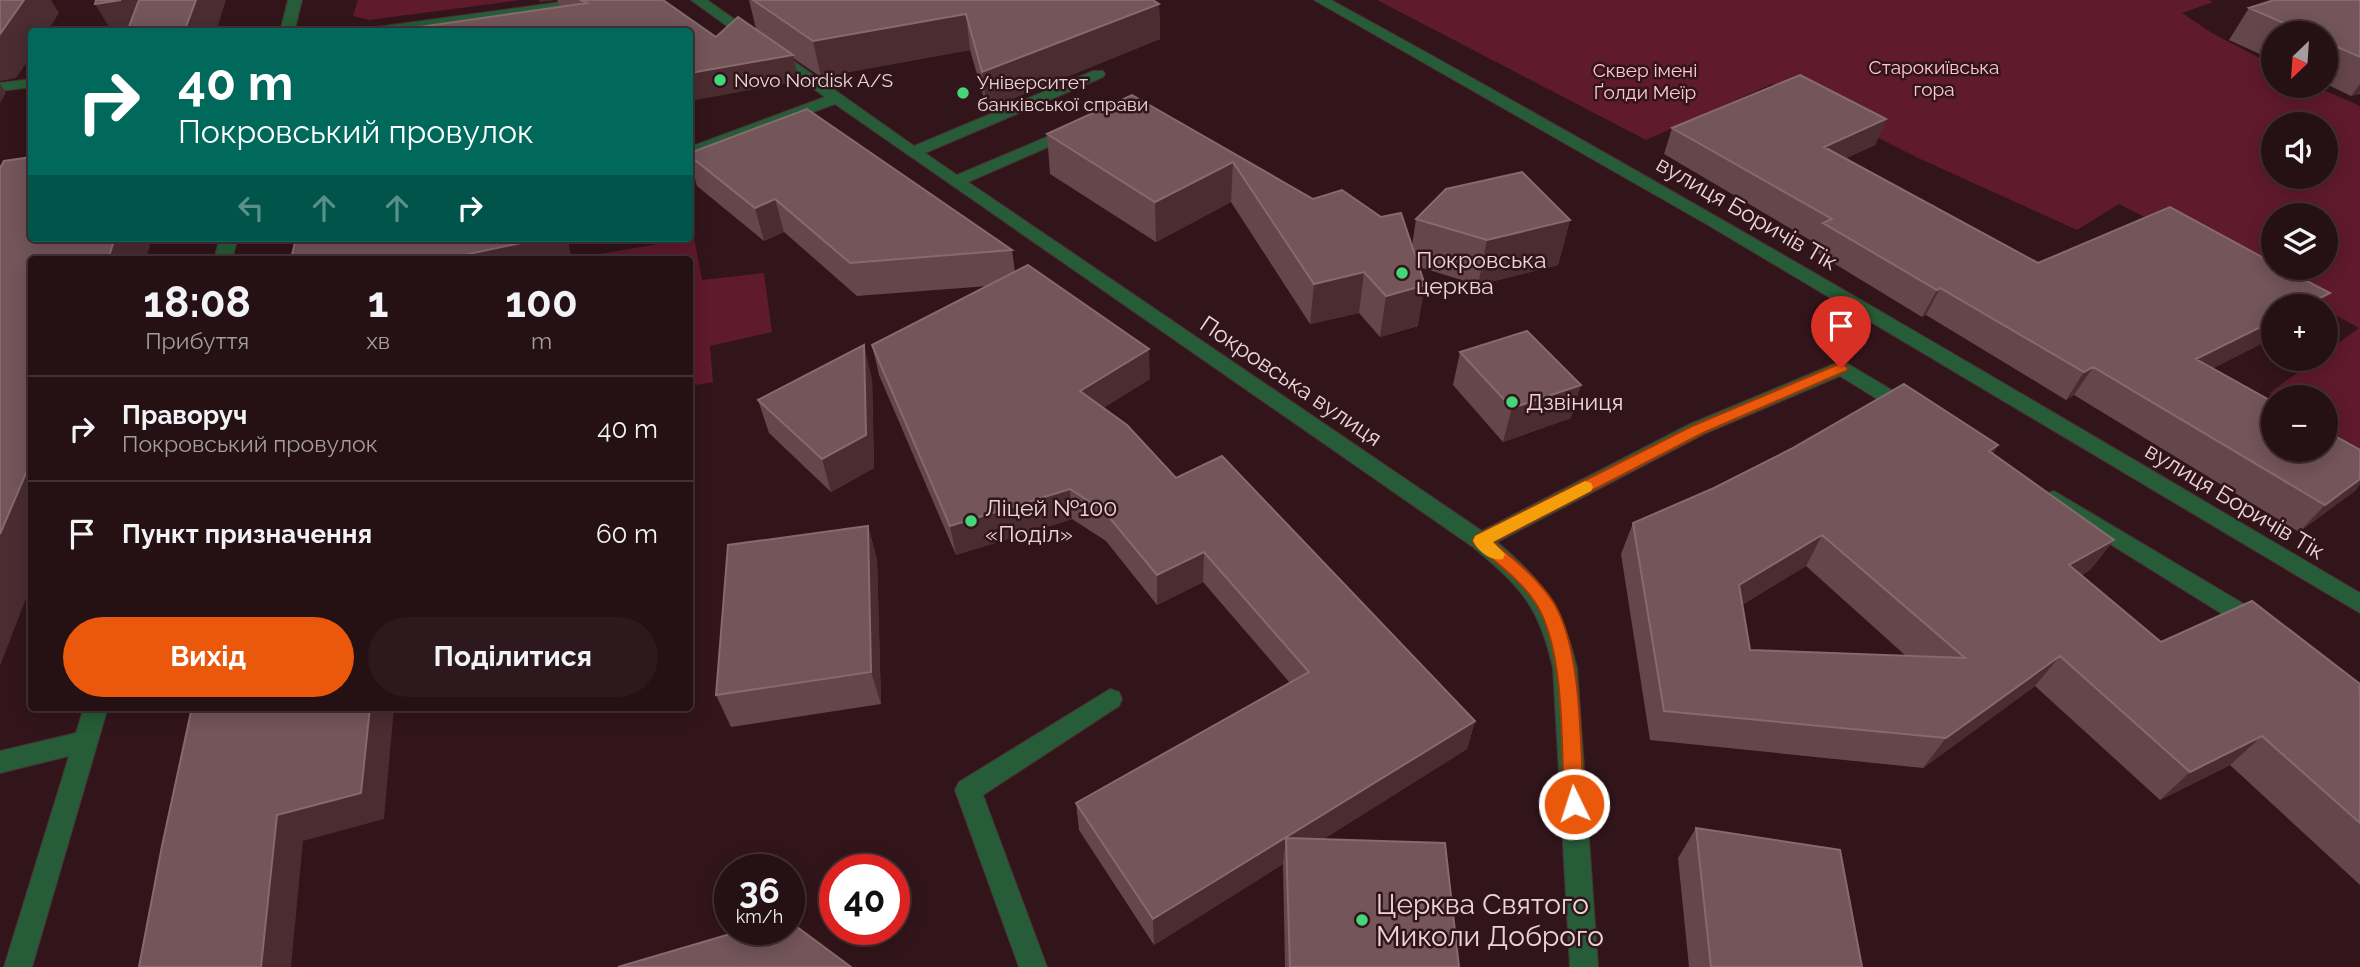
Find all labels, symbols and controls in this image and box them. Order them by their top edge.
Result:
north arrow [2261,21,2338,98]
map controls [2261,21,2338,462]
text: 40 m [178,54,293,111]
icon: right [63,56,154,147]
park label: Старокиївська гора [1869,56,1999,100]
park label: Сквер імені Ґолди Меїр [1593,59,1697,103]
place label: Novo Nordisk A/S [734,69,893,91]
place label: Університет банківської справи [977,71,1148,115]
marker: Novo Nordisk A/S [712,72,728,88]
marker: Університет банківської справи [955,85,971,101]
button: sound [2261,112,2338,189]
text: Покровський провулок [178,113,534,150]
street label: вулиця Боричів Тік [1652,150,1843,275]
icon: left [232,189,270,227]
icon: ahead [305,189,343,227]
icon: ahead [378,189,416,227]
icon: right [451,189,489,227]
button: layers [2261,203,2338,280]
place label: Покровська церква [1416,246,1547,299]
marker: Покровська церква [1394,265,1410,281]
text: 18:08 [143,278,251,327]
text: 1 [368,278,389,327]
text: 100 [505,278,578,327]
button: + [2261,294,2338,371]
pin [1811,296,1871,368]
icon: arrive [1822,307,1860,345]
street label: Покровська вулиця [1195,310,1387,451]
text: Прибуття [145,327,249,354]
text: хв [366,327,390,354]
text: m [531,327,552,354]
button: − [2261,385,2338,462]
place label: Дзвіниця [1526,388,1623,415]
marker: Дзвіниця [1504,394,1520,410]
text: Праворуч [122,400,247,430]
icon: right [63,410,101,448]
text: 40 m [597,414,658,444]
text: Покровський провулок [122,430,378,457]
street label: вулиця Боричів Тік [2141,436,2330,565]
place label: Ліцей №100 «Поділ» [985,494,1117,547]
marker: Ліцей №100 «Поділ» [963,513,979,529]
icon: arrive [63,515,101,553]
text: Пункт призначення [122,519,372,549]
text: 60 m [596,519,658,549]
button: Вихід [63,617,354,697]
button: Поділитися [368,617,658,697]
position arrow [1537,767,1611,841]
speed limit sign: 40 [819,854,910,945]
text: 36 [739,870,780,911]
place label: Церква Святого Миколи Доброго [1376,888,1604,953]
text: km/h [736,906,783,927]
marker: Церква Святого Миколи Доброго [1354,912,1370,928]

